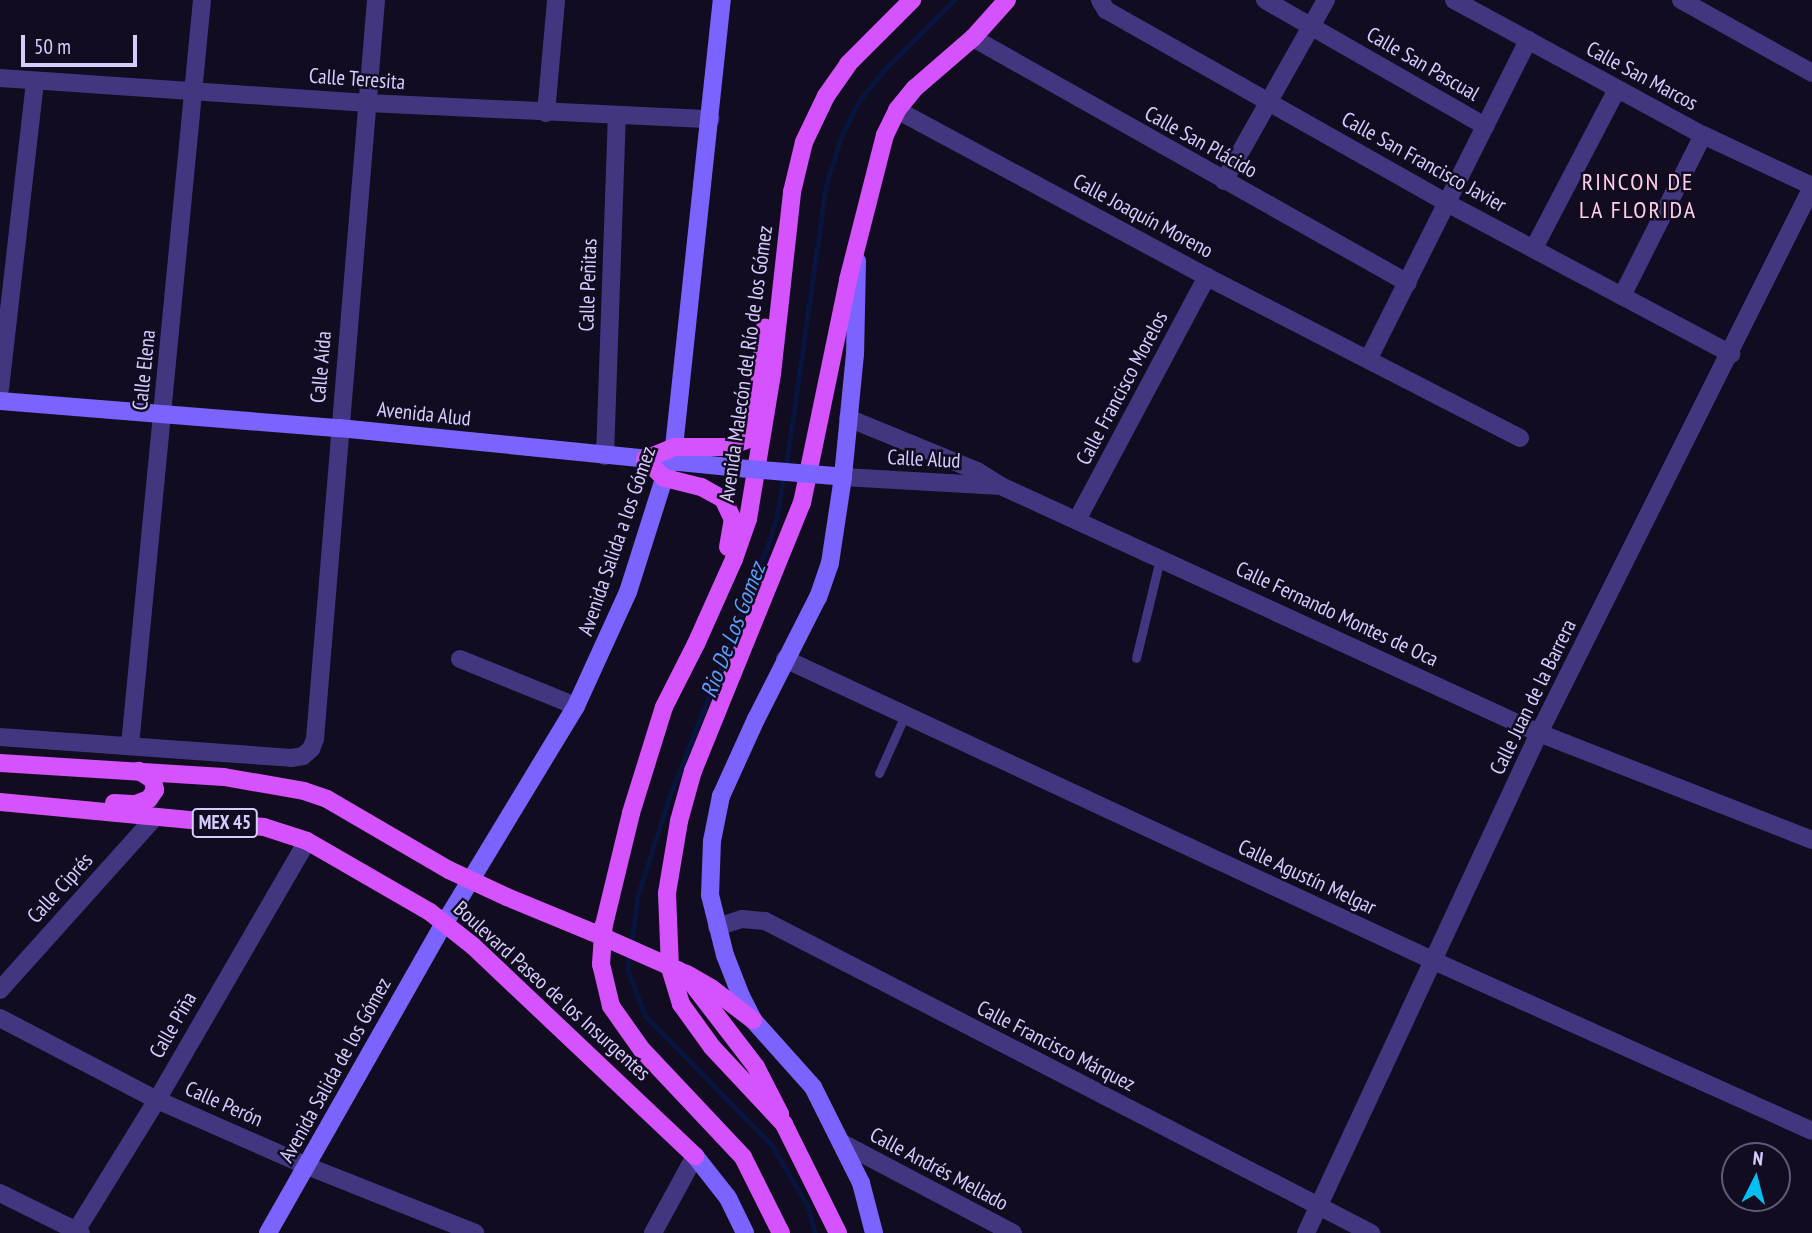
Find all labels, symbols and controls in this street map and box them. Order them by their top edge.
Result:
scale bar [24,21,140,65]
street label: Calle San Pascual [1362,22,1484,106]
text: 50 m [34,33,71,60]
street label: Calle San Marcos [1582,36,1702,116]
street label: Calle Teresita [308,63,406,95]
street label: Calle San Plácido [1140,101,1262,183]
street label: Calle San Francisco Javier [1337,106,1511,218]
district label: RINCON DE LA FLORIDA [1580,168,1696,224]
street label: Calle Joaquín Moreno [1069,169,1217,263]
street label: Avenida Malecón del Río de los Gómez [714,224,778,504]
street label: Calle Peñitas [574,238,602,332]
street label: Calle Francisco Morelos [1071,307,1173,469]
street label: Calle Elena [127,328,161,412]
street label: Calle Aída [305,330,337,404]
street label: Avenida Alud [376,397,472,431]
street label: Avenida Salida a los Gómez [573,443,661,639]
street label: Calle Alud [887,444,961,474]
street label: Calle Fernando Montes de Oca [1232,556,1442,672]
water label: Rio De Los Gomez [695,559,771,701]
street label: Calle Juan de la Barrera [1485,615,1581,779]
road number: MEX 45 [190,808,260,838]
street label: Calle Agustín Melgar [1234,834,1380,920]
street label: Calle Ciprés [22,848,98,928]
street label: Boulevard Paseo de los Insurgentes [449,896,655,1086]
street label: Avenida Salida de los Gómez [274,973,396,1167]
street label: Calle Piña [144,987,202,1063]
street label: Calle Francisco Márquez [973,995,1139,1097]
street label: Calle Perón [181,1076,267,1132]
street label: Calle Andrés Mellado [865,1122,1013,1216]
north arrow [1721,1142,1791,1212]
text: N [1752,1146,1764,1171]

